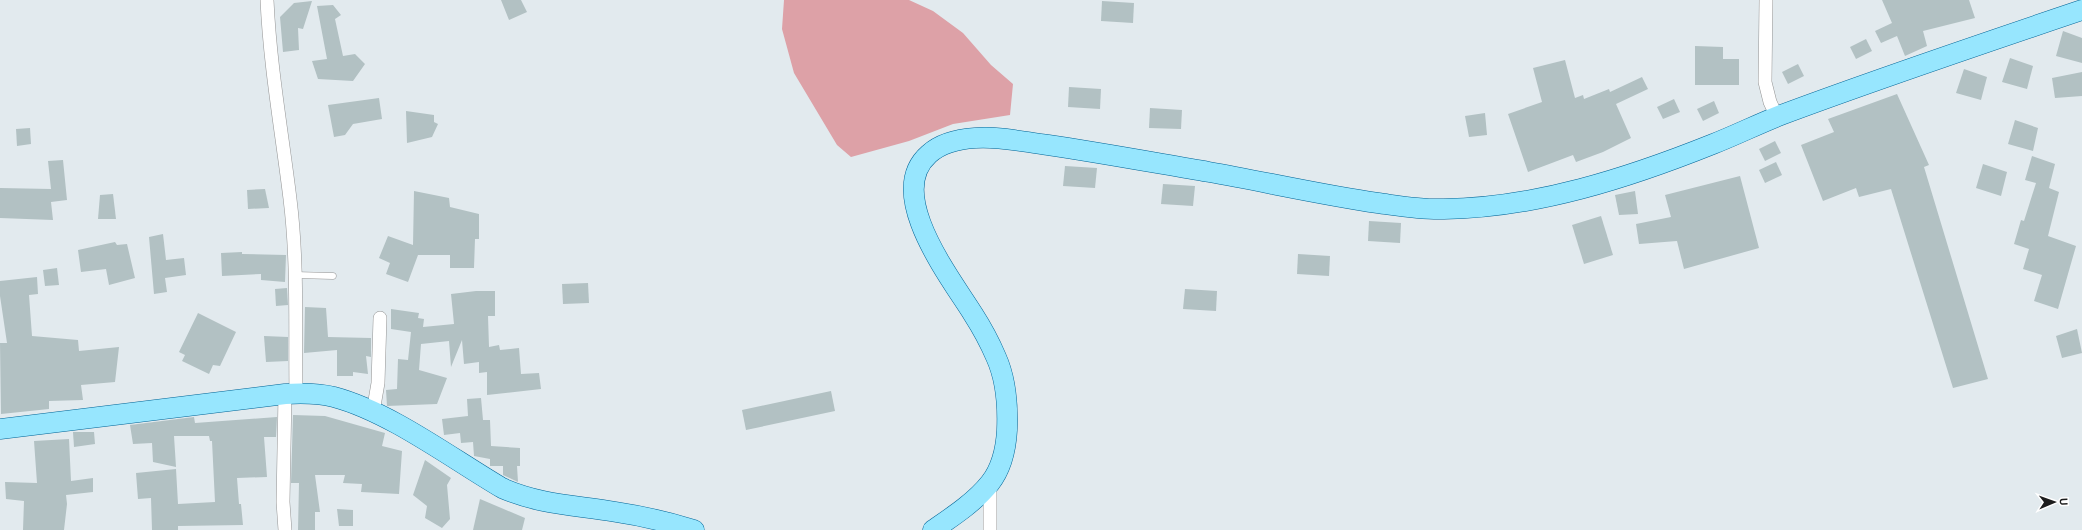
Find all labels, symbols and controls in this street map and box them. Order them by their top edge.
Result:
north arrow [2034,482,2074,522]
text: U [2058,498,2070,506]

